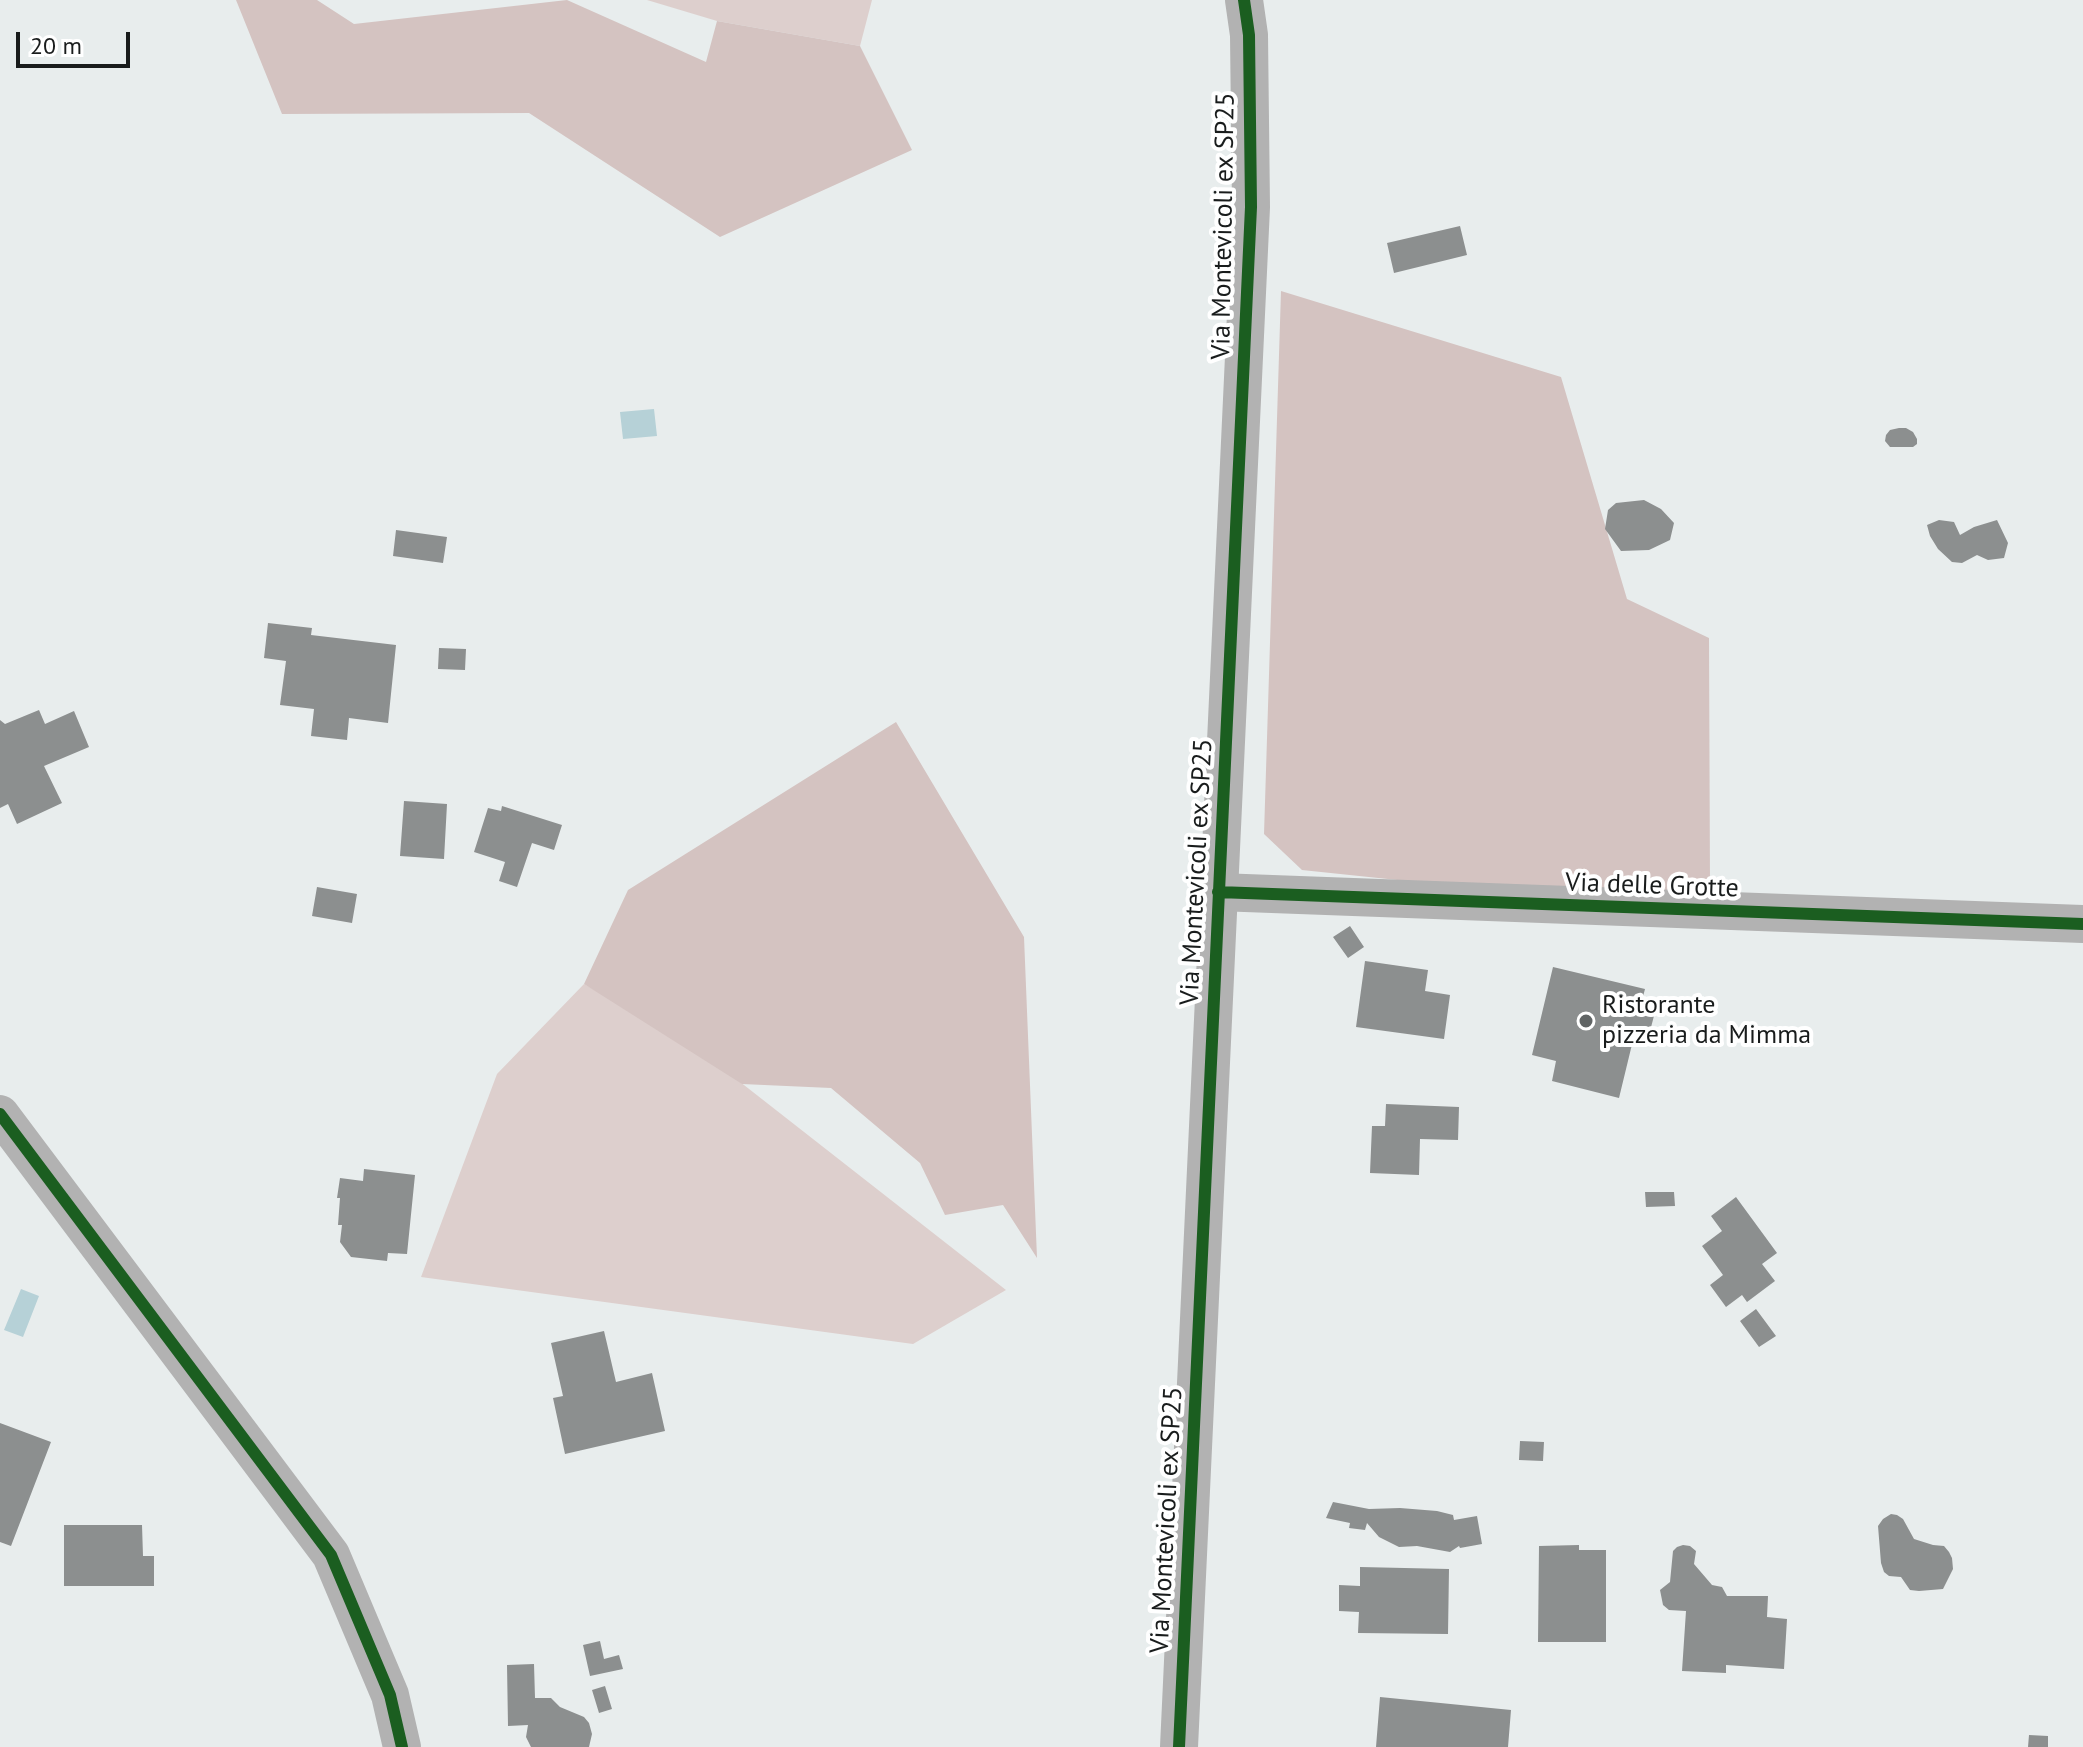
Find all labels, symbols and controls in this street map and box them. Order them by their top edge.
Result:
scale bar [20,16,134,66]
text: 20 m [30,30,82,61]
street label: Via Montevicoli ex SP25 [1206,92,1242,360]
street label: Via Montevicoli ex SP25 [1174,738,1220,1006]
street label: Via delle Grotte [1565,867,1739,905]
place label: Ristorante pizzeria da Mimma [1602,990,1811,1052]
marker: Ristorante pizzeria da Mimma [1577,1012,1595,1030]
street label: Via Montevicoli ex SP25 [1144,1386,1190,1654]

